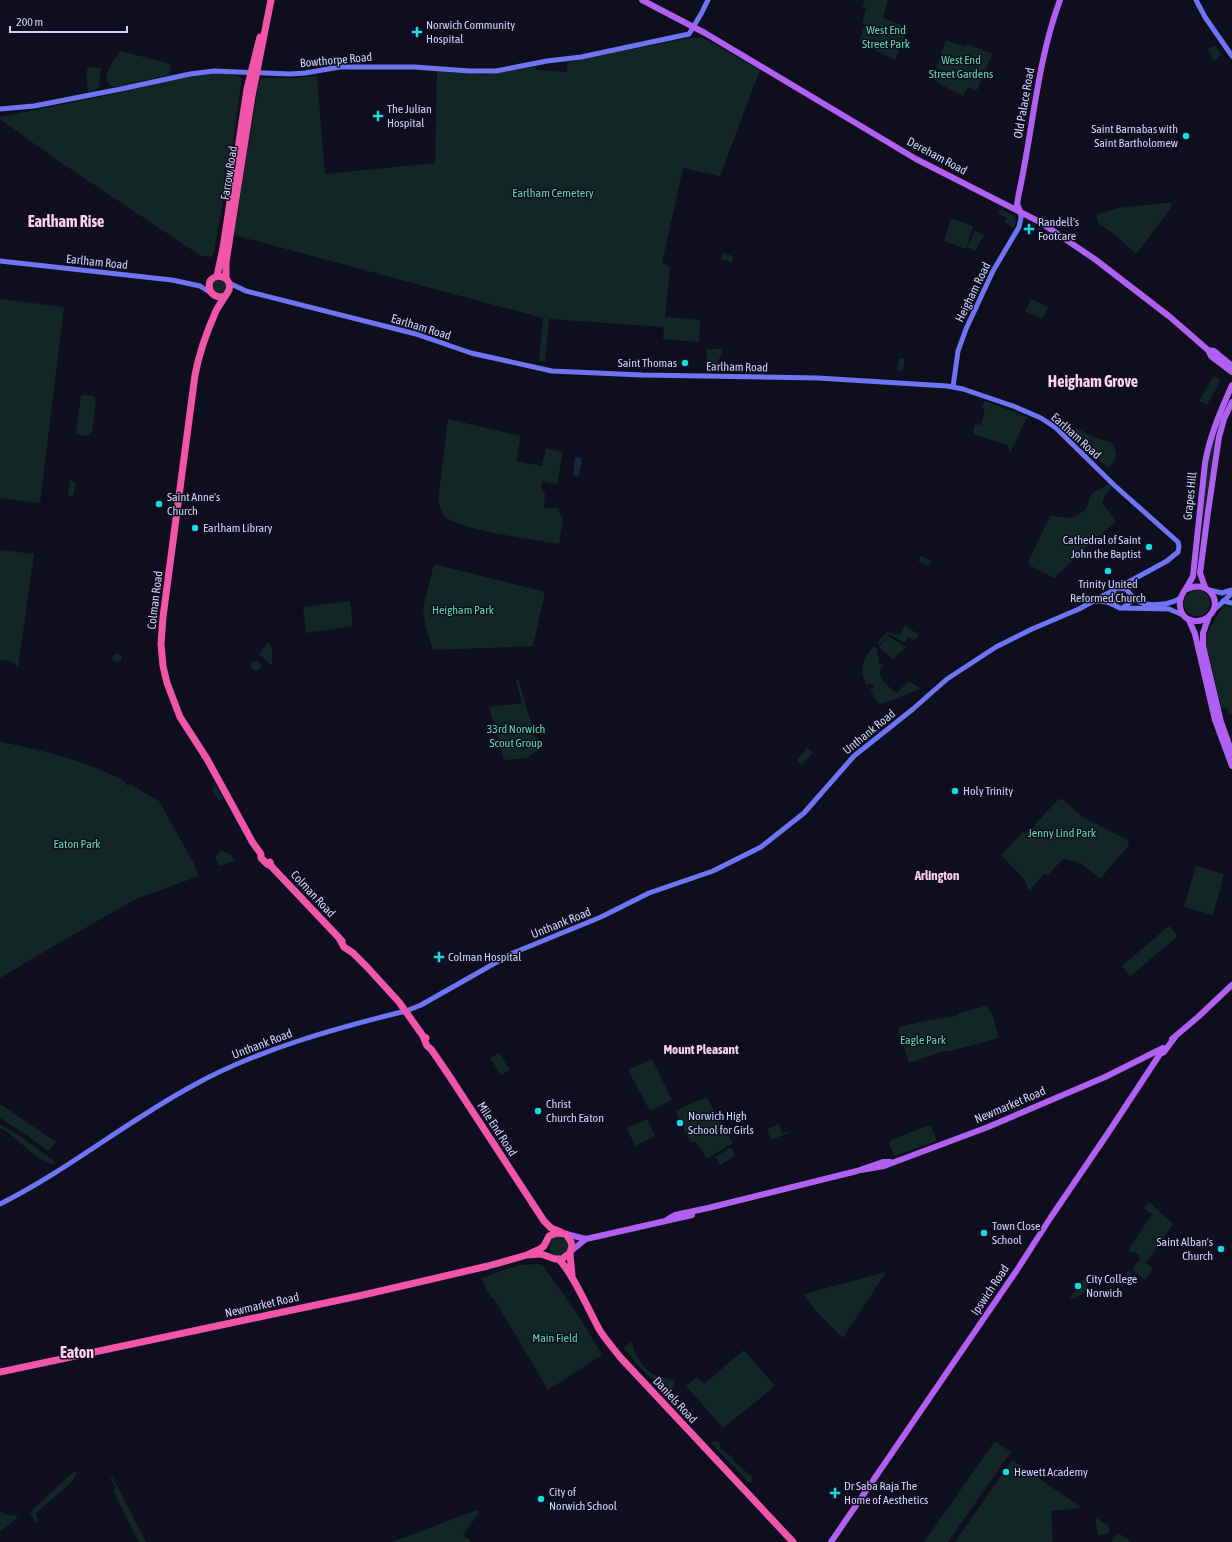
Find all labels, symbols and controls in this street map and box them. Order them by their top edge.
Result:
scale bar [10,8,127,34]
text: 200 m [16,15,43,29]
place label: Norwich Community Hospital [426,18,515,46]
park label: West End Street Park [862,23,911,51]
marker: Norwich Community Hospital [411,26,423,38]
street label: Bowthorpe Road [299,50,373,70]
park label: West End Street Gardens [929,53,993,81]
street label: Old Palace Road [1011,66,1037,140]
place label: The Julian Hospital [387,102,432,130]
marker: The Julian Hospital [372,110,384,122]
place label: Saint Barnabas with Saint Bartholomew [1091,122,1178,150]
marker: Saint Barnabas with Saint Bartholomew [1181,131,1191,141]
street label: Dereham Road [905,134,969,178]
street label: Farrow Road [218,145,240,201]
park label: Earlham Cemetery [512,186,594,200]
district label: Earlham Rise [28,212,104,230]
place label: Randell's Footcare [1038,215,1079,243]
marker: Randell's Footcare [1023,223,1035,235]
street label: Earlham Road [65,252,129,272]
street label: Heigham Road [952,260,994,324]
street label: Earlham Road [389,311,453,343]
place label: Saint Thomas [618,356,677,370]
marker: Saint Thomas [680,358,690,368]
street label: Earlham Road [706,359,768,375]
district label: Heigham Grove [1048,372,1138,390]
street label: Earlham Road [1048,410,1104,462]
street label: Grapes Hill [1181,470,1200,521]
place label: Saint Anne's Church [167,490,220,518]
marker: Saint Anne's Church [154,499,164,509]
place label: Earlham Library [203,521,273,535]
marker: Earlham Library [190,523,200,533]
place label: Cathedral of Saint John the Baptist [1063,533,1142,561]
marker: Cathedral of Saint John the Baptist [1144,542,1154,552]
marker: Trinity United Reformed Church [1103,566,1113,576]
street label: Colman Road [144,570,166,630]
place label: Trinity United Reformed Church [1070,577,1146,605]
park label: Heigham Park [432,603,495,617]
street label: Unthank Road [840,707,898,757]
park label: 33rd Norwich Scout Group [487,722,545,750]
place label: Holy Trinity [963,784,1013,798]
marker: Holy Trinity [950,786,960,796]
park label: Jenny Lind Park [1028,826,1097,840]
park label: Eaton Park [53,837,101,851]
street label: Colman Road [288,868,338,920]
district label: Arlington [914,868,959,883]
street label: Unthank Road [529,905,593,941]
place label: Colman Hospital [448,950,522,964]
marker: Colman Hospital [433,951,445,963]
street label: Unthank Road [230,1026,294,1062]
park label: Eagle Park [900,1033,947,1047]
district label: Mount Pleasant [663,1042,739,1057]
street label: Newmarket Road [972,1084,1048,1126]
place label: Christ Church Eaton [546,1097,604,1125]
street label: Mile End Road [474,1099,520,1159]
marker: Christ Church Eaton [533,1106,543,1116]
place label: Norwich High School for Girls [688,1109,754,1137]
marker: Norwich High School for Girls [675,1118,685,1128]
place label: Town Close School [992,1219,1040,1247]
marker: Town Close School [979,1228,989,1238]
place label: Saint Alban's Church [1157,1235,1213,1263]
marker: Saint Alban's Church [1216,1244,1226,1254]
street label: Ipswich Road [968,1262,1012,1318]
place label: City College Norwich [1086,1272,1137,1300]
marker: City College Norwich [1073,1281,1083,1291]
street label: Newmarket Road [223,1290,301,1320]
park label: Main Field [532,1331,578,1345]
district label: Eaton [60,1343,94,1361]
street label: Daniels Road [650,1374,700,1426]
place label: Hewett Academy [1014,1465,1088,1479]
marker: Hewett Academy [1001,1467,1011,1477]
place label: Dr Saba Raja The Home of Aesthetics [844,1479,928,1507]
place label: City of Norwich School [549,1485,618,1513]
marker: Dr Saba Raja The Home of Aesthetics [829,1487,841,1499]
marker: City of Norwich School [536,1494,546,1504]

